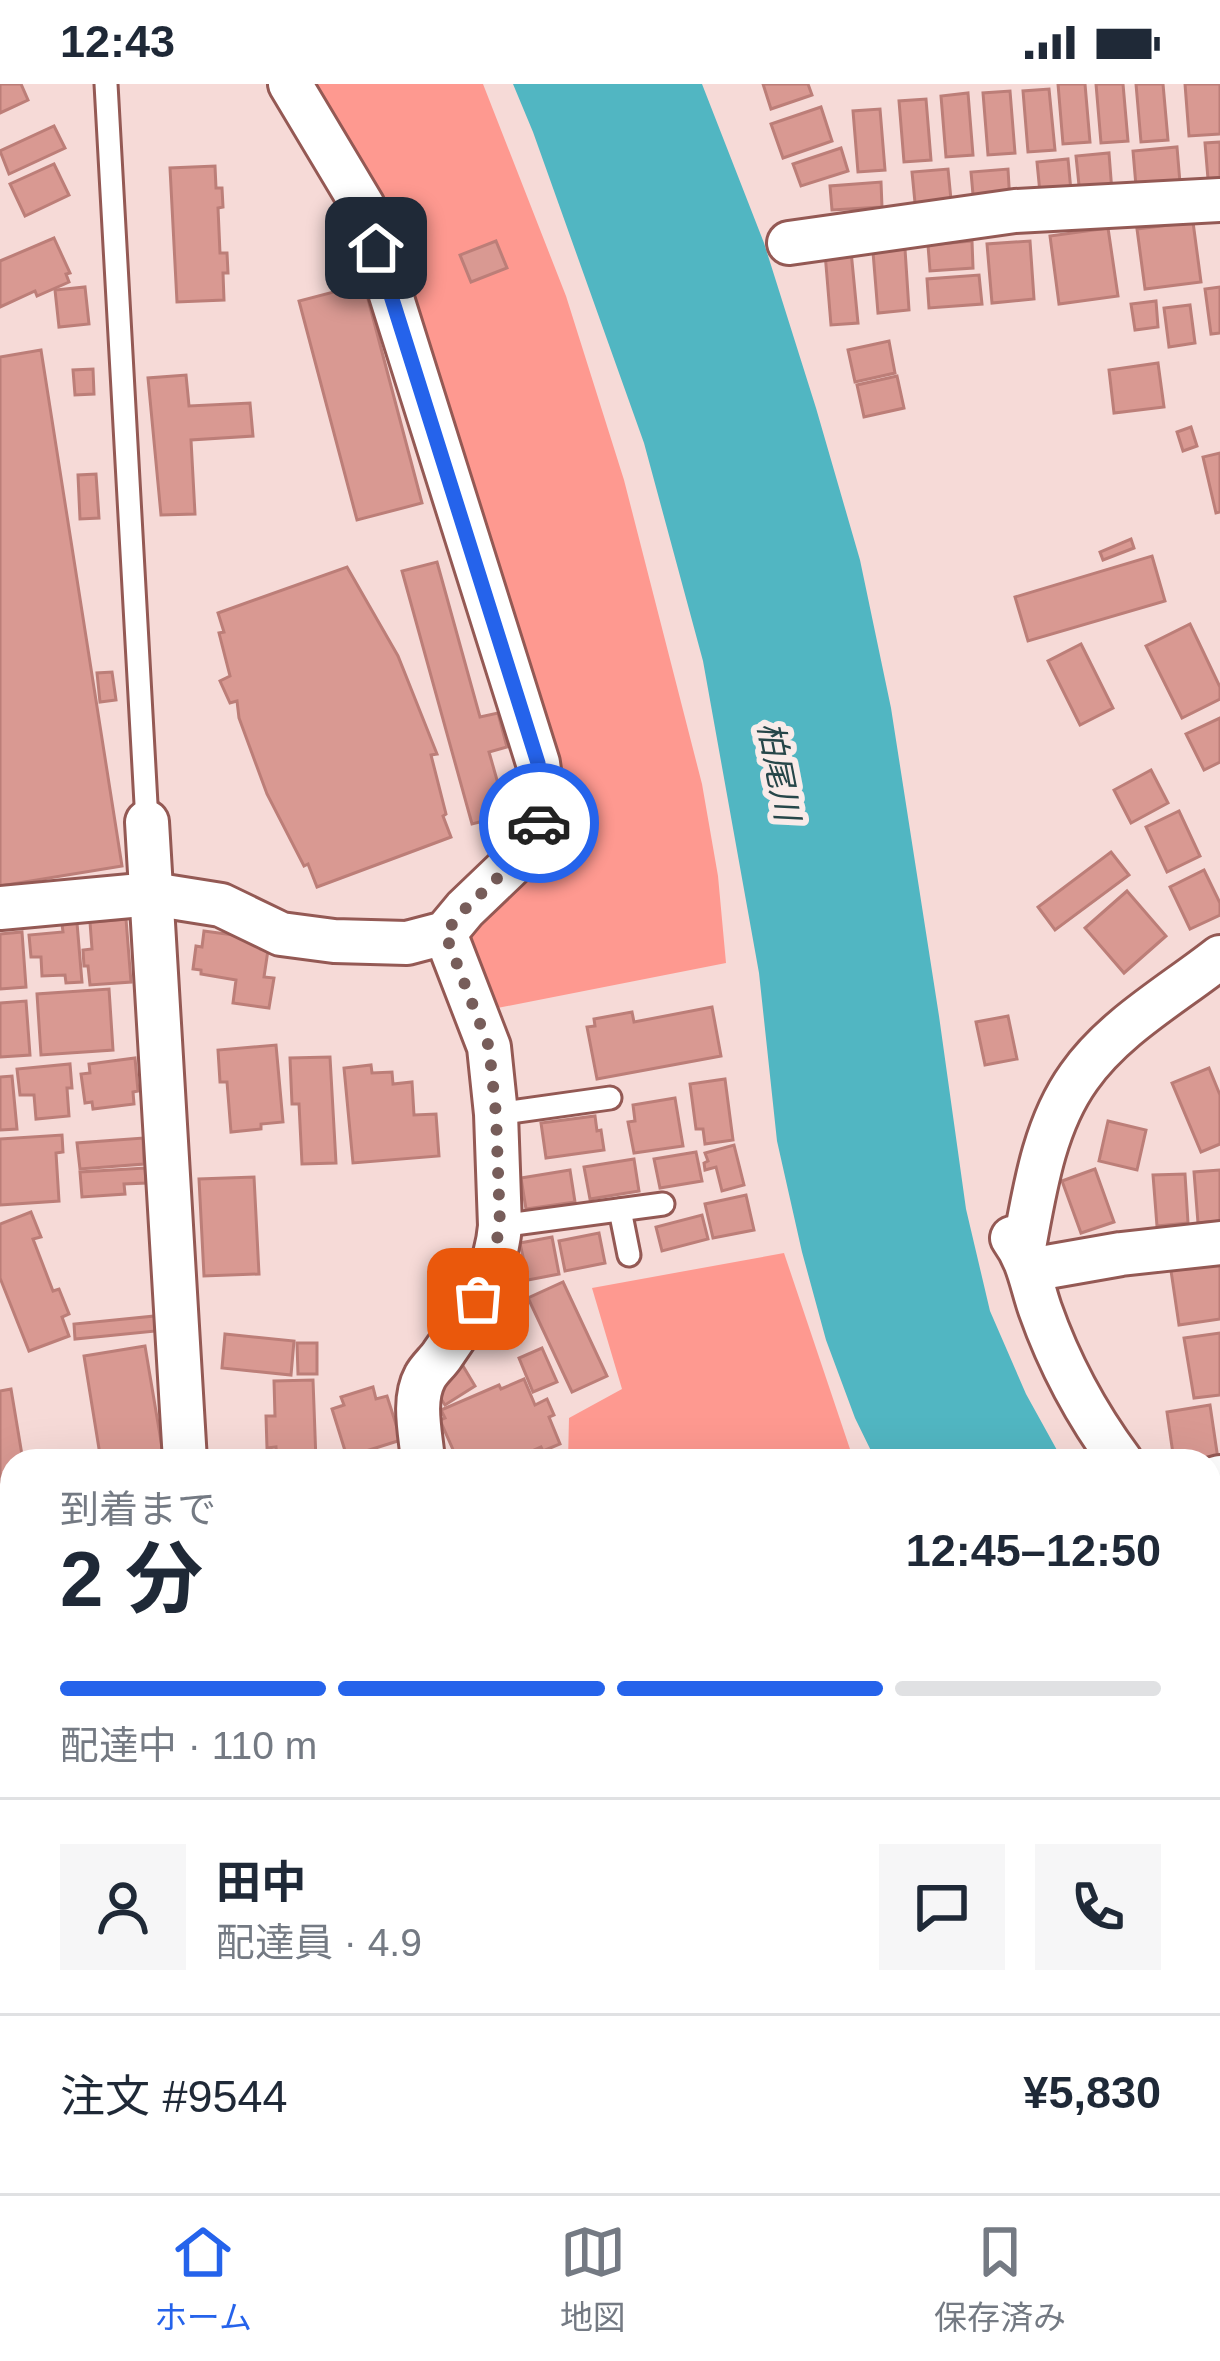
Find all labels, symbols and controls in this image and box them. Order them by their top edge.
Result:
text: 12:43 [60,16,175,67]
pin [325,197,427,299]
icon: home [343,215,409,281]
water label: 柏尾川 [751,719,807,826]
courier [479,763,599,883]
icon: car [506,790,572,856]
pin [427,1248,529,1350]
icon: bag [445,1266,511,1332]
text: 到着まで [60,1488,216,1531]
text: 12:45–12:50 [906,1525,1161,1576]
text: 2 分 [60,1535,203,1623]
text: 配達中 · 110 m [60,1724,317,1767]
button: person [60,1844,186,1970]
button: chat [879,1844,1005,1970]
button: phone [1035,1844,1161,1970]
text: 田中 [216,1857,306,1908]
text: 配達員 · 4.9 [216,1921,422,1964]
text: ¥5,830 [1023,2067,1161,2118]
text: 注文 #9544 [60,2071,288,2122]
tab: ホーム [154,2219,252,2339]
tab: 地図 [560,2219,626,2339]
tab: 保存済み [934,2219,1066,2339]

